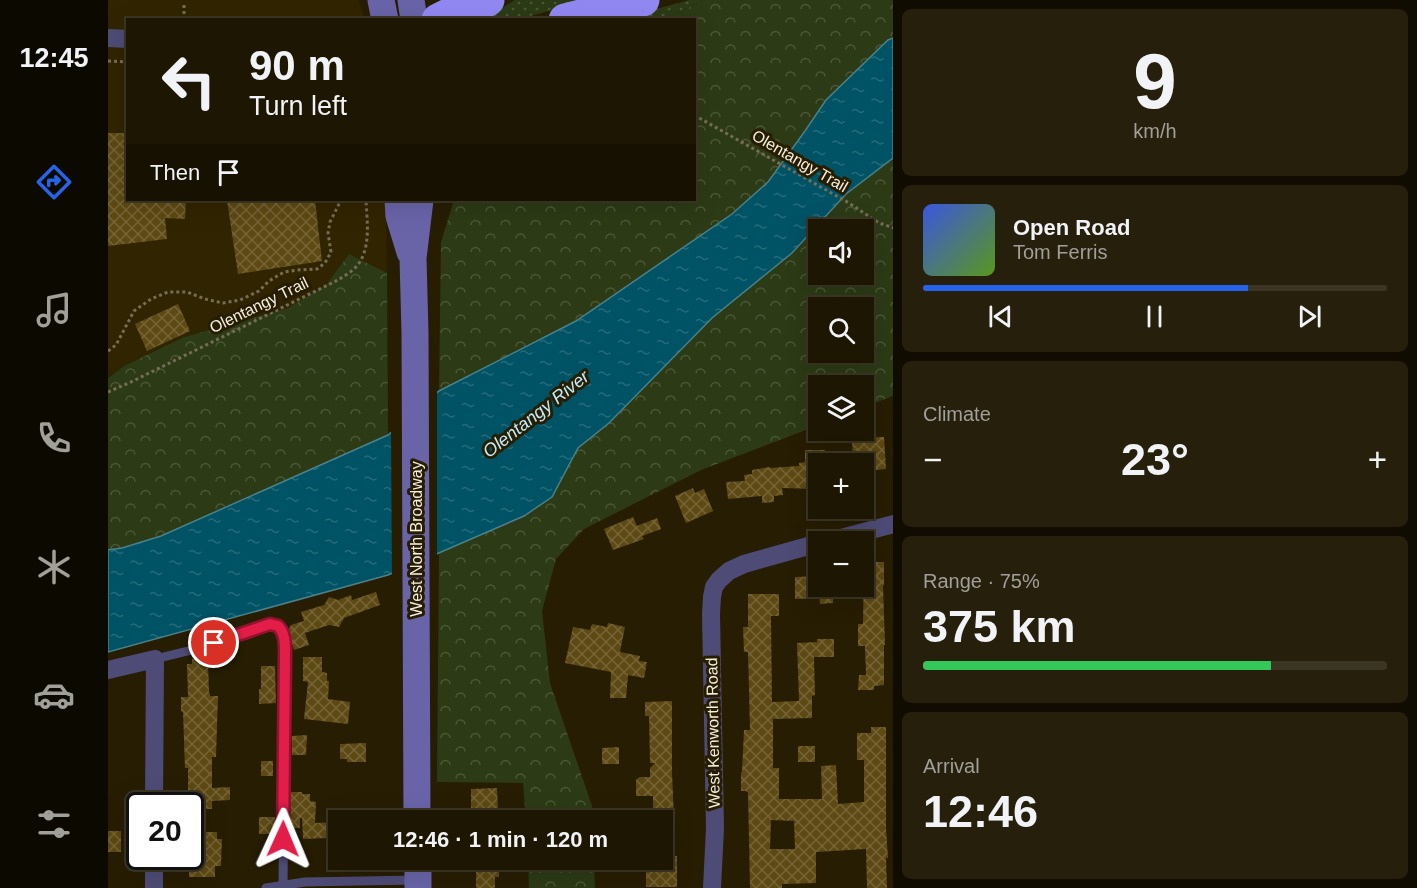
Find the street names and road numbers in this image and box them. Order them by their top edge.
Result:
street label: Olentangy Trail [749,127,851,195]
street label: Olentangy Trail [207,274,311,336]
street label: West North Broadway [408,461,425,617]
street label: West Kenworth Road [703,657,723,809]

